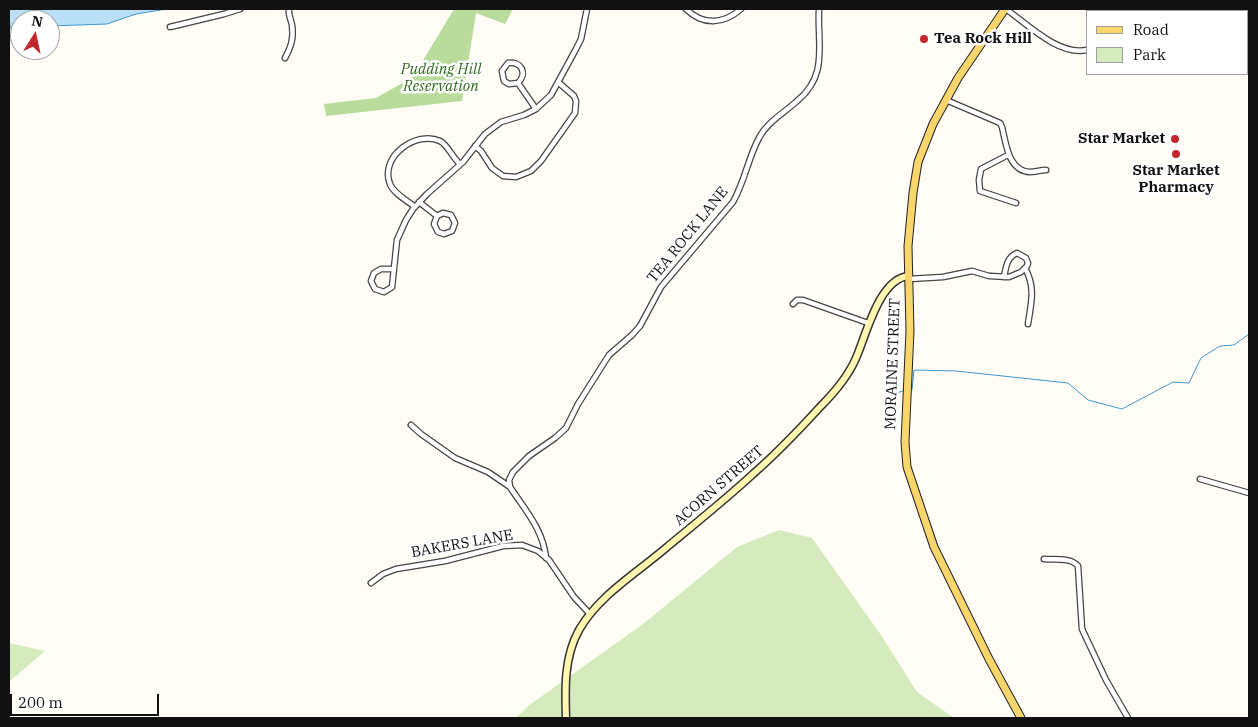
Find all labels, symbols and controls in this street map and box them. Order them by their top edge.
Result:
north arrow [10,10,60,60]
legend [1086,10,1248,75]
text: N [30,11,44,31]
text: Road [1133,20,1169,39]
place label: Tea Rock Hill [934,30,1032,48]
marker: Tea Rock Hill [918,33,930,45]
text: Park [1133,45,1166,64]
park label: Pudding Hill Reservation [401,61,481,96]
place label: Star Market [1078,130,1165,148]
marker: Star Market [1169,133,1181,145]
marker: Star Market Pharmacy [1170,148,1182,160]
place label: Star Market Pharmacy [1132,162,1220,197]
street label: TEA ROCK LANE [644,183,732,287]
street label: MORAINE STREET [882,298,904,430]
street label: ACORN STREET [670,442,768,530]
street label: BAKERS LANE [410,526,514,562]
scale bar [12,684,161,716]
text: 200 m [18,693,63,712]

